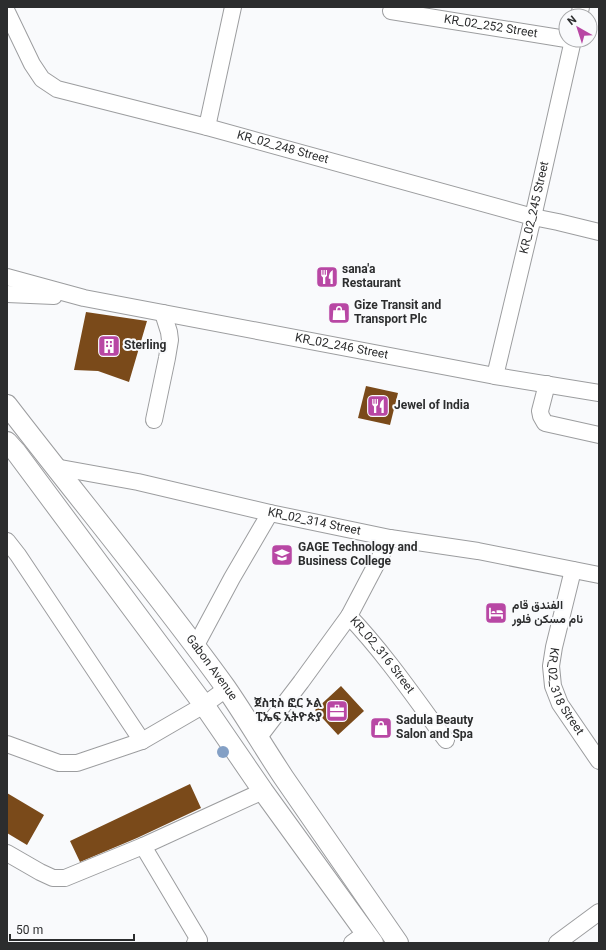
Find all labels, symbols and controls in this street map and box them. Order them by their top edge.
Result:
north arrow [558,8,598,48]
street label: KR_02_252 Street [443,11,539,43]
text: N [564,12,581,30]
street label: KR_02_248 Street [235,127,331,169]
street label: KR_02_245 Street [515,160,554,256]
place label: sana'a Restaurant [342,261,401,293]
restaurant icon: sana'a Restaurant [314,264,340,290]
place label: Gize Transit and Transport Plc [354,297,442,329]
shop icon: Gize Transit and Transport Plc [326,300,352,326]
street label: KR_02_246 Street [293,329,390,365]
building icon: Sterling [96,333,122,359]
place label: Sterling [124,337,166,355]
restaurant icon: Jewel of India [365,393,391,419]
place label: Jewel of India [394,397,470,415]
street label: KR_02_314 Street [266,504,362,541]
place label: GAGE Technology and Business College [298,539,418,571]
school or university icon: GAGE Technology and Business College [269,542,295,568]
place label: الفندق قام نام مسكن فلور [511,597,583,629]
hotel icon: الفندق قام نام مسكن فلور [483,600,509,626]
street label: KR_02_316 Street [345,613,418,698]
street label: Gabon Avenue [181,631,241,704]
street label: KR_02_318 Street [542,646,588,739]
place label: ጀስቲስ ፎር ኦል ፒኤፍ ኢትዮጵያ [254,695,322,727]
office icon: ጀስቲስ ፎር ኦል ፒኤፍ ኢትዮጵያ [324,698,350,724]
place label: Sadula Beauty Salon and Spa [396,712,474,744]
shop icon: Sadula Beauty Salon and Spa [368,715,394,741]
scale bar [10,916,134,942]
text: 50 m [16,922,43,940]

